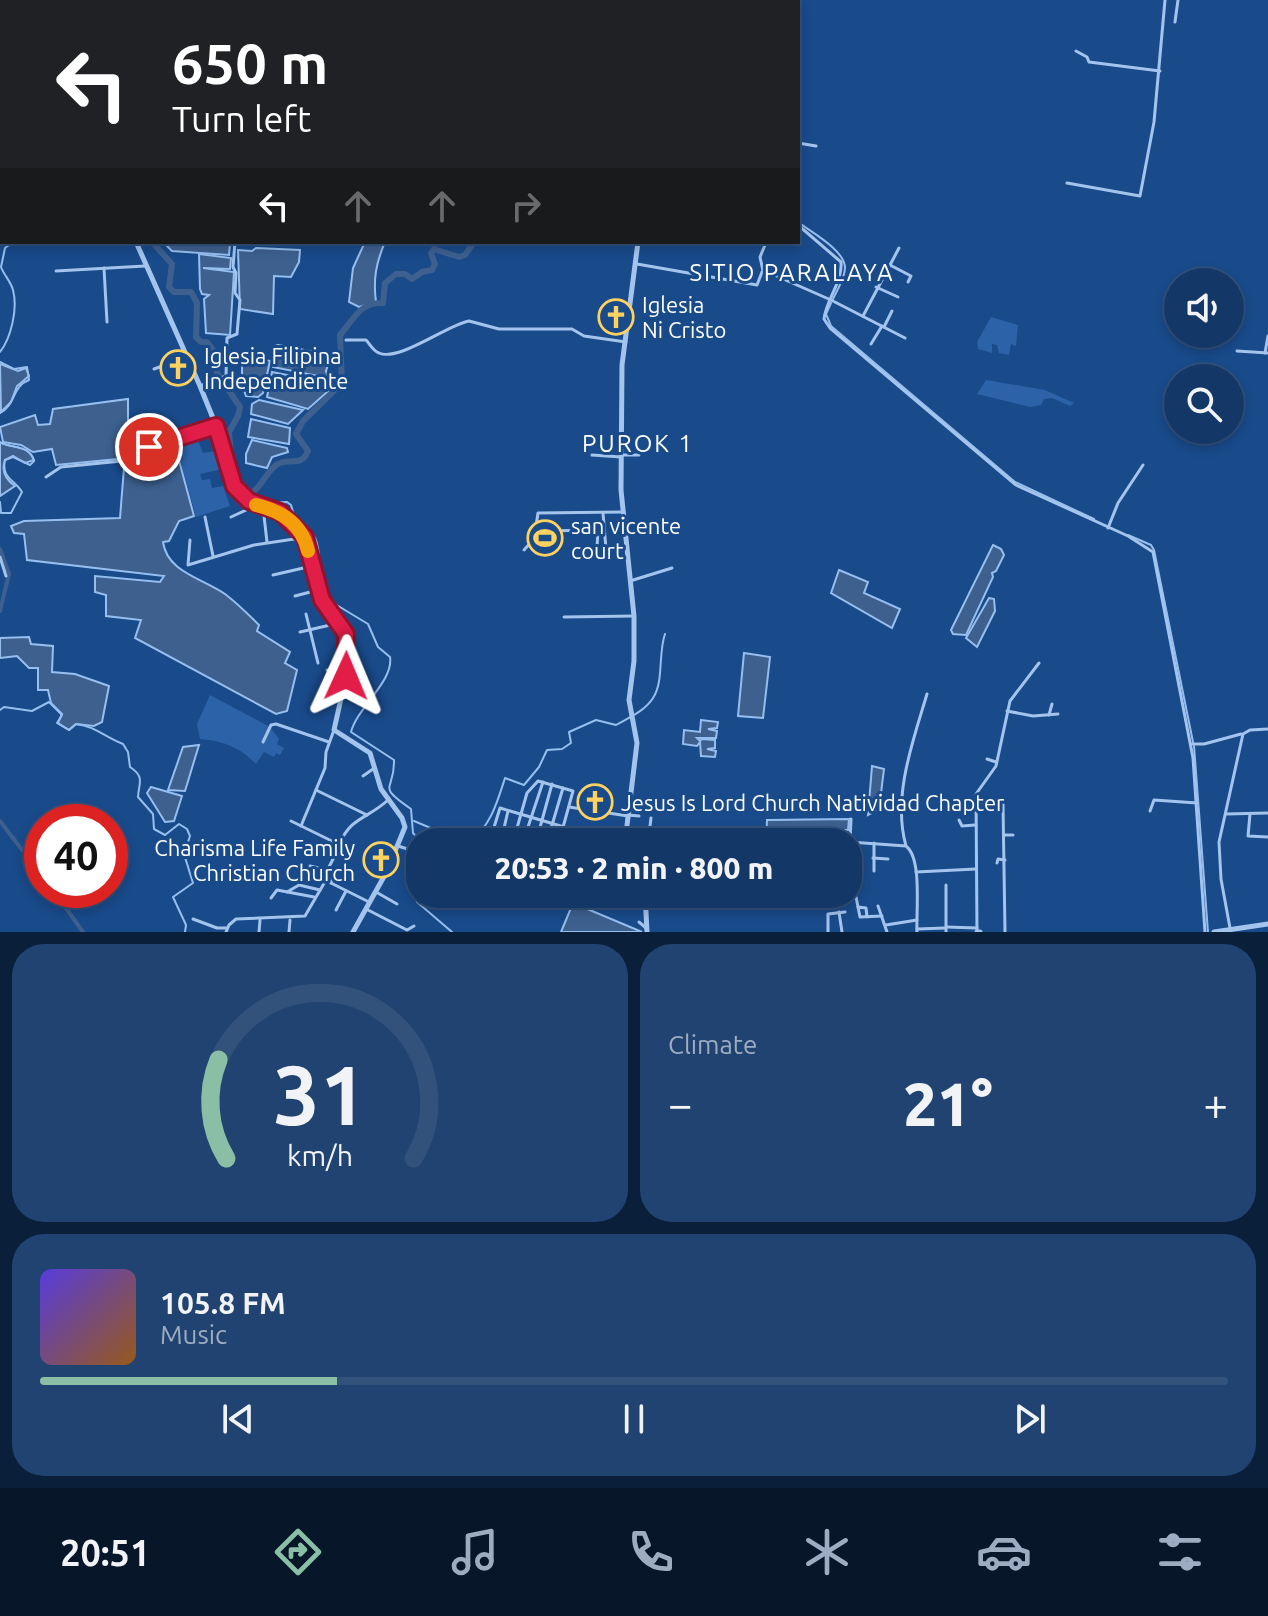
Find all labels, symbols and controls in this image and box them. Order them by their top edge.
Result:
icon: left [40,32,144,136]
text: 650 m [172,32,328,95]
text: Turn left [172,98,311,139]
icon: left [252,184,296,228]
icon: ahead [336,184,380,228]
icon: ahead [420,184,464,228]
icon: right [504,184,548,228]
district label: SITIO PARALAYA [689,259,895,286]
map controls [1164,268,1244,444]
button: sound [1164,268,1244,348]
place label: Iglesia Ni Cristo [642,292,726,342]
church icon: Iglesia Ni Cristo [597,298,635,336]
place label: Iglesia Filipina Independiente [204,343,348,393]
church icon: Iglesia Filipina Independiente [159,349,197,387]
button: search [1164,364,1244,444]
pin [115,413,183,481]
icon: arrive [127,425,171,469]
district label: PUROK 1 [582,430,694,457]
place label: san vicente court [571,513,681,563]
sports icon: san vicente court [526,519,564,557]
position arrow [304,634,388,718]
church icon: Jesus Is Lord Church Natividad Chapter [576,783,614,821]
place label: Jesus Is Lord Church Natividad Chapter [621,790,1005,815]
speed limit sign: 40 [24,804,128,908]
place label: Charisma Life Family Christian Church [154,835,355,885]
church icon: Charisma Life Family Christian Church [362,841,400,879]
text: 20:53 · 2 min · 800 m [495,851,773,885]
text: Climate [668,1030,757,1059]
text: 31 [273,1047,367,1141]
text: 21° [903,1070,993,1137]
text: − [668,1079,693,1128]
text: + [1203,1079,1228,1128]
text: km/h [287,1139,353,1171]
text: 105.8 FM [160,1286,286,1320]
text: Music [160,1320,227,1349]
icon: previous [216,1397,260,1441]
icon: pause [612,1397,656,1441]
icon: next [1008,1397,1052,1441]
icon: directions [270,1524,326,1580]
icon: music [447,1524,503,1580]
icon: phone [623,1524,679,1580]
icon: climate [799,1524,855,1580]
icon: car [976,1524,1032,1580]
icon: filters [1152,1524,1208,1580]
text: 20:51 [60,1532,150,1573]

